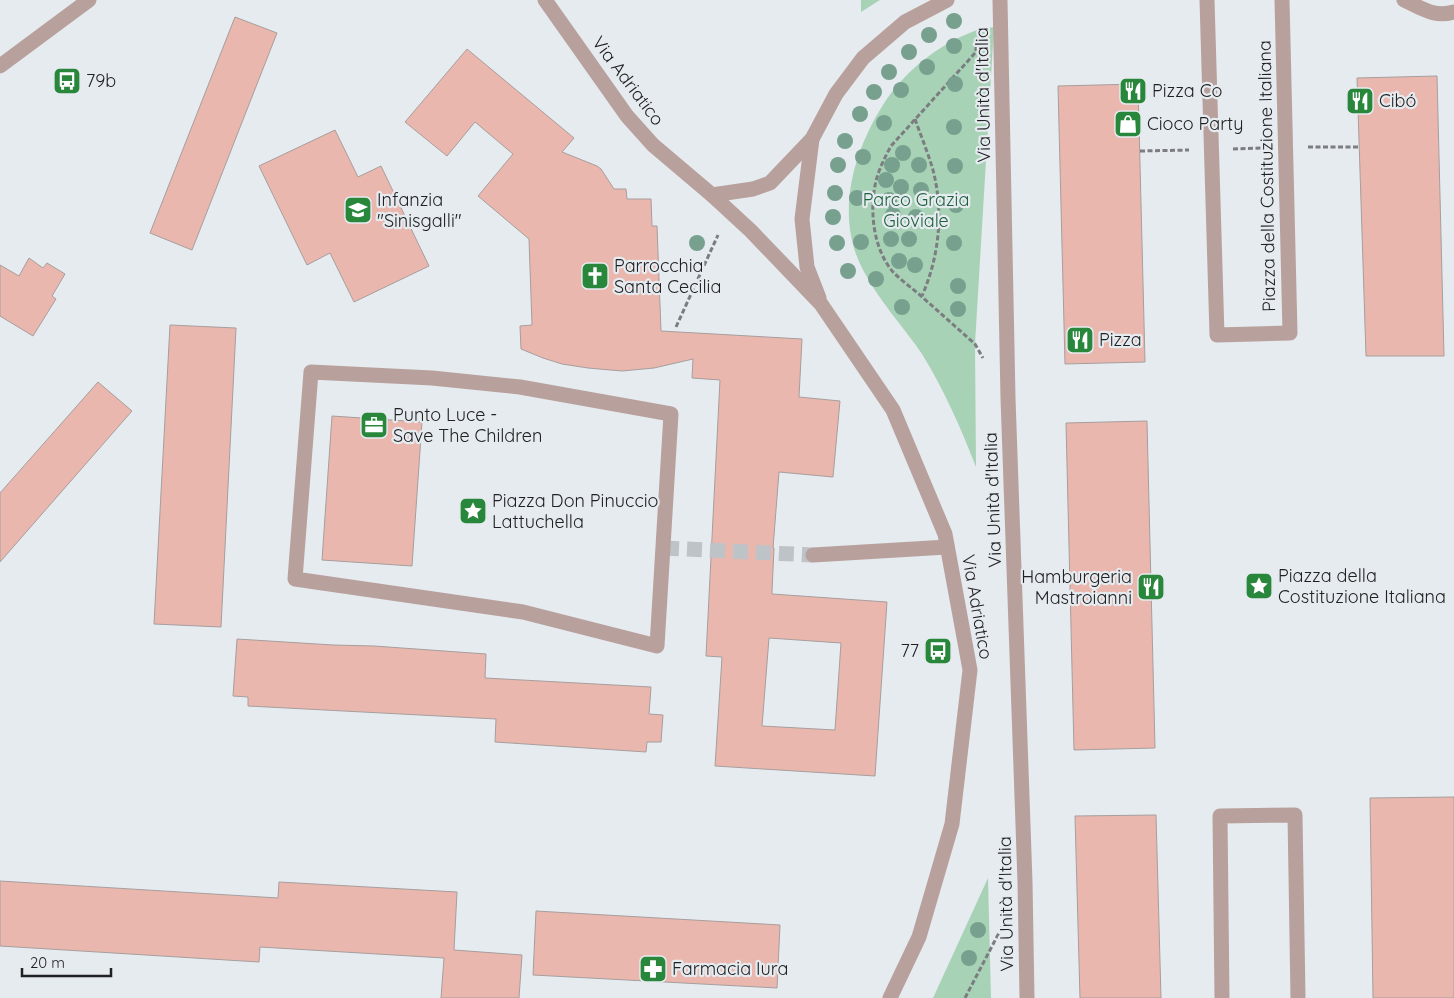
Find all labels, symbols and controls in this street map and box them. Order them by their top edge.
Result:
street label: Via Unità d'Italia [970,27,995,163]
street label: Via Adriatico [587,31,669,130]
street label: Piazza della Costituzione Italiana [1253,40,1280,312]
bus stop icon: 79b [52,66,82,96]
place label: 79b [86,69,116,92]
restaurant icon: Pizza Co [1118,76,1148,106]
place label: Pizza Co [1152,79,1222,102]
restaurant icon: Cibó [1345,86,1375,116]
place label: Cibó [1379,89,1416,112]
shop icon: Cioco Party [1113,109,1143,139]
place label: Cioco Party [1147,112,1243,135]
place label: Infanzia "Sinisgalli" [377,188,462,232]
park label: Parco Grazia Gioviale [863,188,969,232]
school or university icon: Infanzia "Sinisgalli" [343,195,373,225]
place label: Parrocchia Santa Cecilia [614,254,721,298]
church icon: Parrocchia Santa Cecilia [580,261,610,291]
restaurant icon: Pizza [1065,325,1095,355]
place label: Pizza [1099,328,1142,351]
place label: Punto Luce - Save The Children [393,403,542,447]
office icon: Punto Luce - Save The Children [359,410,389,440]
street label: Via Unità d'Italia [979,432,1006,568]
place label: Piazza Don Pinuccio Lattuchella [492,489,658,533]
place icon: Piazza Don Pinuccio Lattuchella [458,496,488,526]
street label: Via Adriatico [957,553,998,661]
place label: Piazza della Costituzione Italiana [1278,564,1446,608]
place label: Hamburgeria Mastroianni [1021,565,1132,609]
place icon: Piazza della Costituzione Italiana [1244,571,1274,601]
restaurant icon: Hamburgeria Mastroianni [1136,572,1166,602]
bus stop icon: 77 [923,636,953,666]
place label: 77 [901,639,919,662]
street label: Via Unità d'Italia [993,836,1018,972]
scale bar [22,946,111,978]
text: 20 m [30,953,65,972]
pharmacy icon: Farmacia Iura [638,954,668,984]
place label: Farmacia Iura [672,957,788,980]

